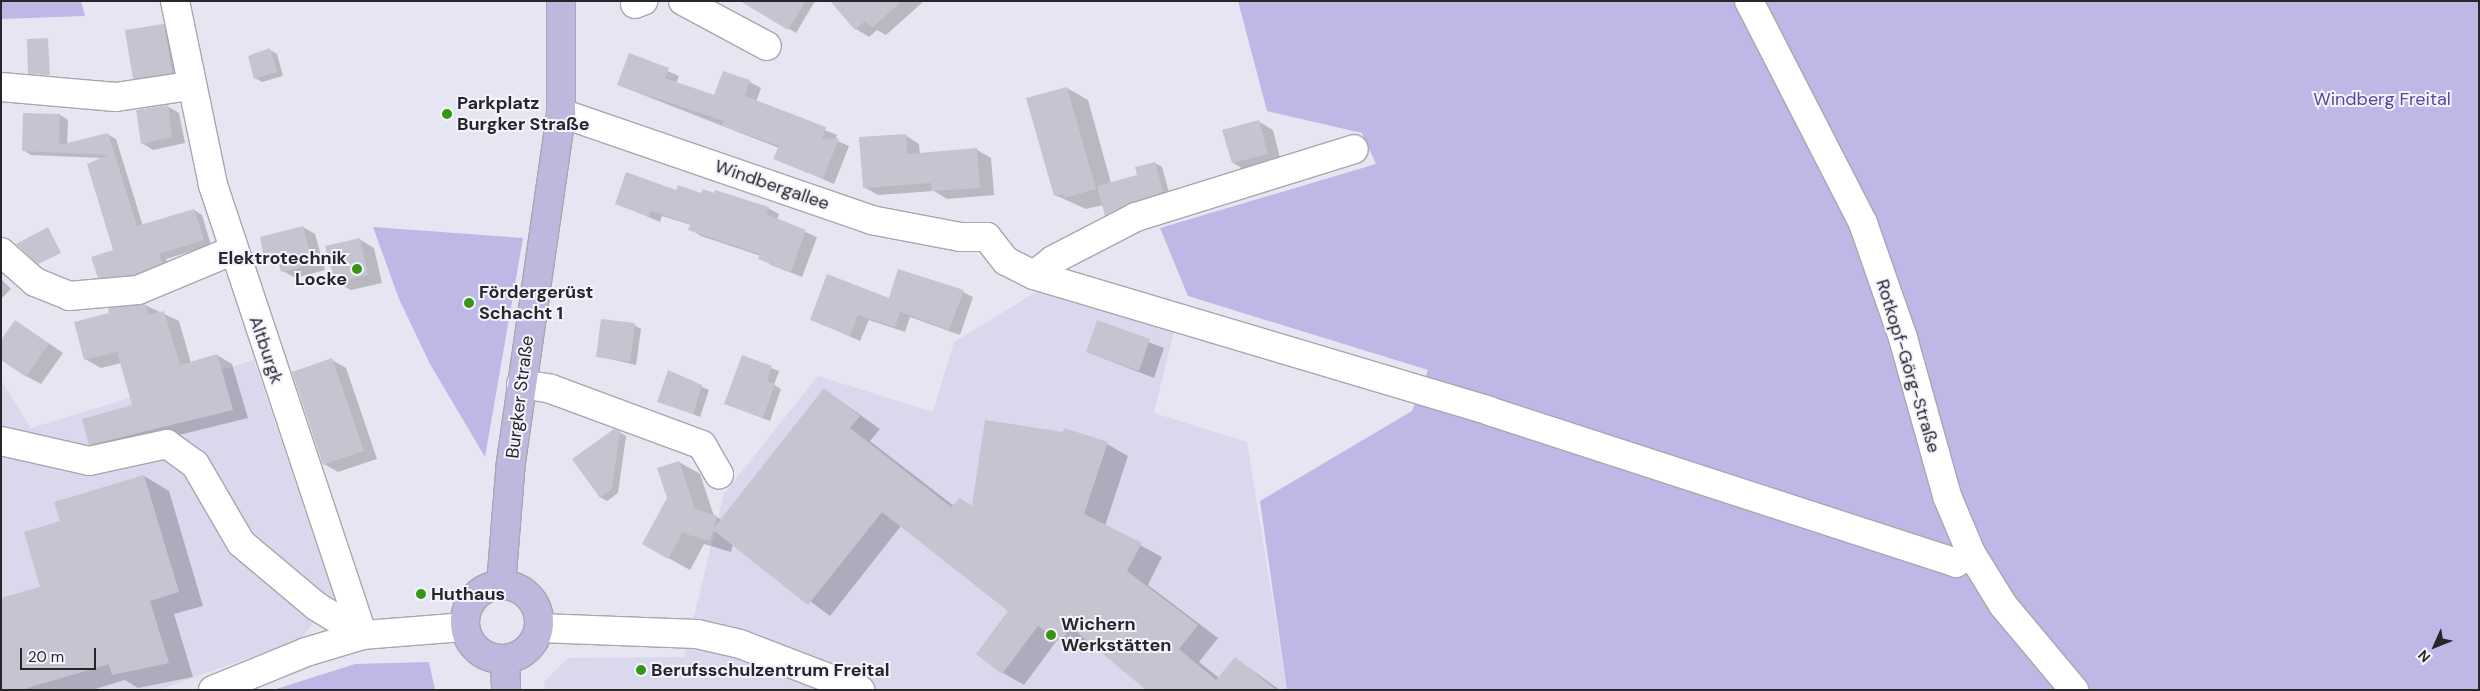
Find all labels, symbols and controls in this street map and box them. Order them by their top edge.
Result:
park label: Windberg Freital [2313,88,2451,110]
place label: Parkplatz Burgker Straße [457,93,590,136]
marker: Parkplatz Burgker Straße [441,108,453,120]
street label: Windbergallee [712,155,832,215]
place label: Elektrotechnik Locke [218,248,347,290]
marker: Elektrotechnik Locke [351,263,363,275]
street label: Rotkopf-Görg-Straße [1871,277,1945,455]
place label: Fördergerüst Schacht 1 [479,282,593,324]
marker: Fördergerüst Schacht 1 [463,297,475,309]
street label: Altburgk [244,313,288,387]
street label: Burgker Straße [502,334,538,460]
place label: Huthaus [431,583,505,605]
marker: Huthaus [415,588,427,600]
place label: Wichern Werkstätten [1061,614,1171,656]
north arrow [2410,621,2460,671]
marker: Wichern Werkstätten [1045,629,1057,641]
scale bar [22,638,99,670]
text: N [2414,646,2434,666]
text: 20 m [28,647,64,667]
place label: Berufsschulzentrum Freital [651,659,890,681]
marker: Berufsschulzentrum Freital [635,664,647,676]

